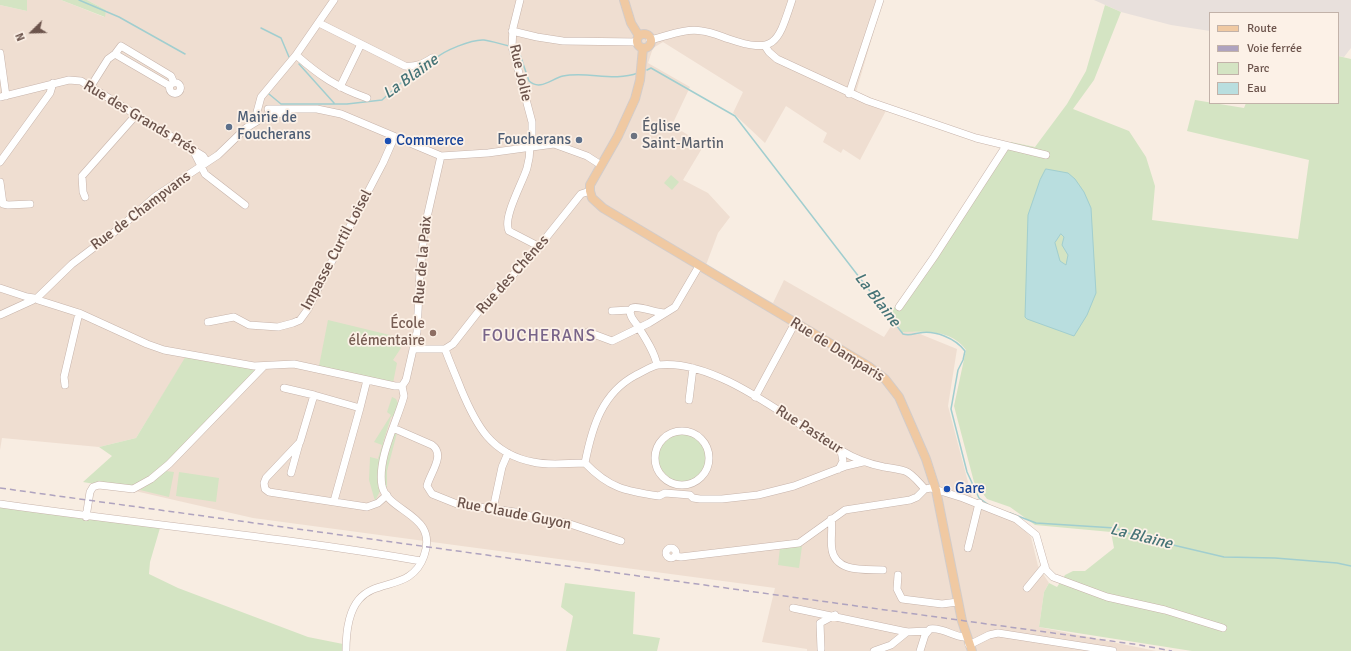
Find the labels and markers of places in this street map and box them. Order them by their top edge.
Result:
place label: Mairie de Foucherans [237,109,311,144]
place label: Église Saint-Martin [642,118,724,153]
marker: Mairie de Foucherans [224,122,234,132]
place label: Foucherans [497,131,571,149]
marker: Église Saint-Martin [629,131,639,141]
place label: Commerce [396,132,464,150]
marker: Foucherans [574,135,584,145]
marker: Commerce [383,136,393,146]
place label: École élémentaire [348,315,425,350]
marker: École élémentaire [428,328,438,338]
place label: Gare [955,480,985,498]
marker: Gare [942,484,952,494]

